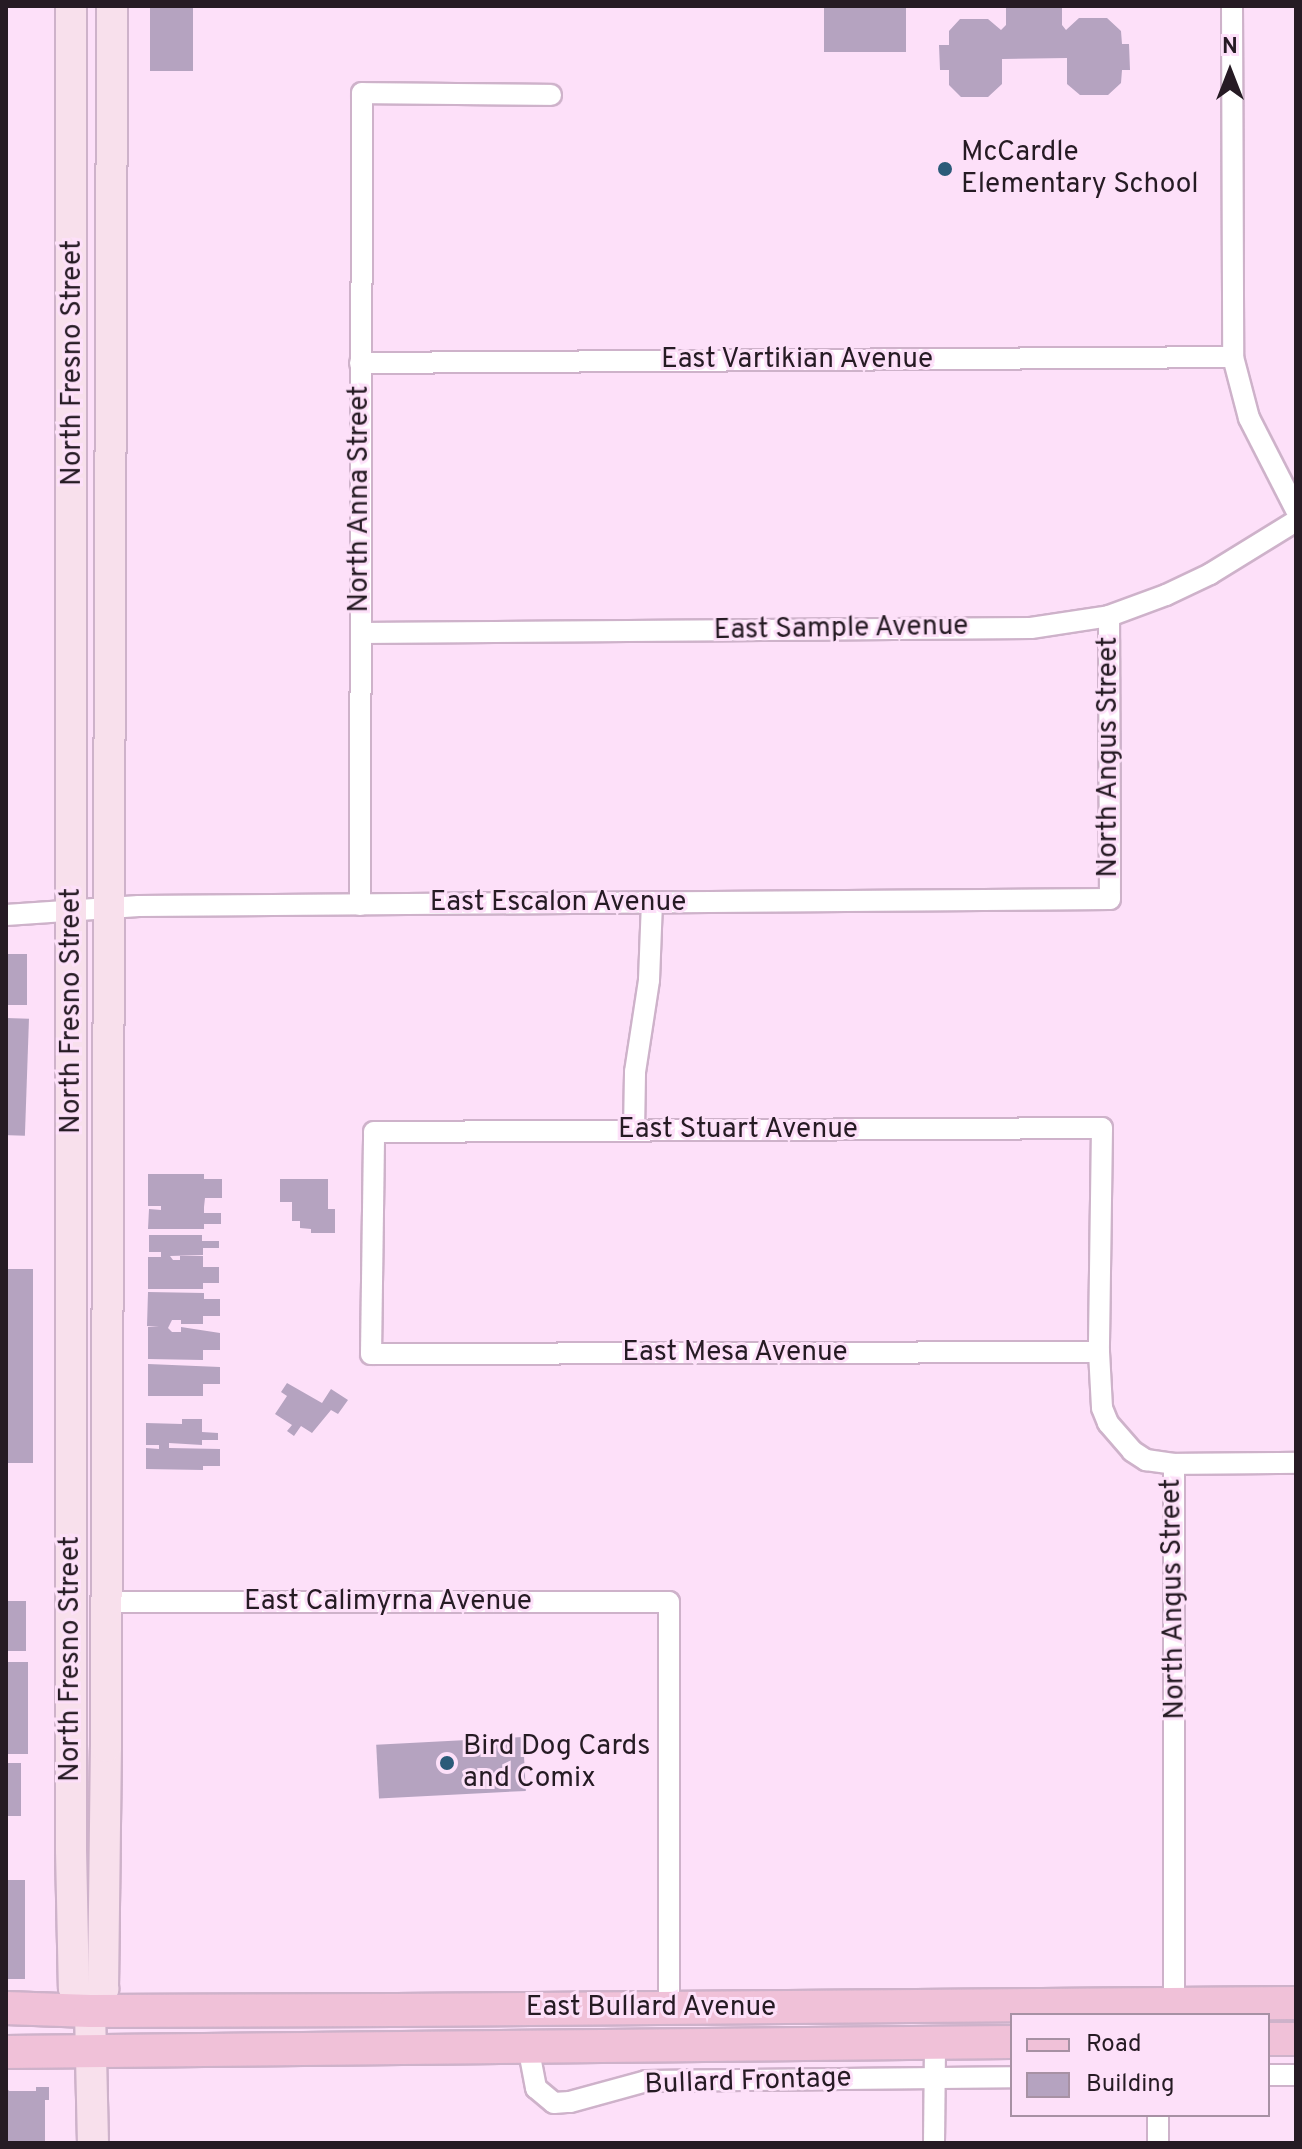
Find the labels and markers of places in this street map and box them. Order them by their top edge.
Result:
place label: McCardle Elementary School [961,136,1199,202]
marker: McCardle Elementary School [936,160,954,178]
place label: Bird Dog Cards and Comix [463,1730,650,1796]
marker: Bird Dog Cards and Comix [438,1754,456,1772]

